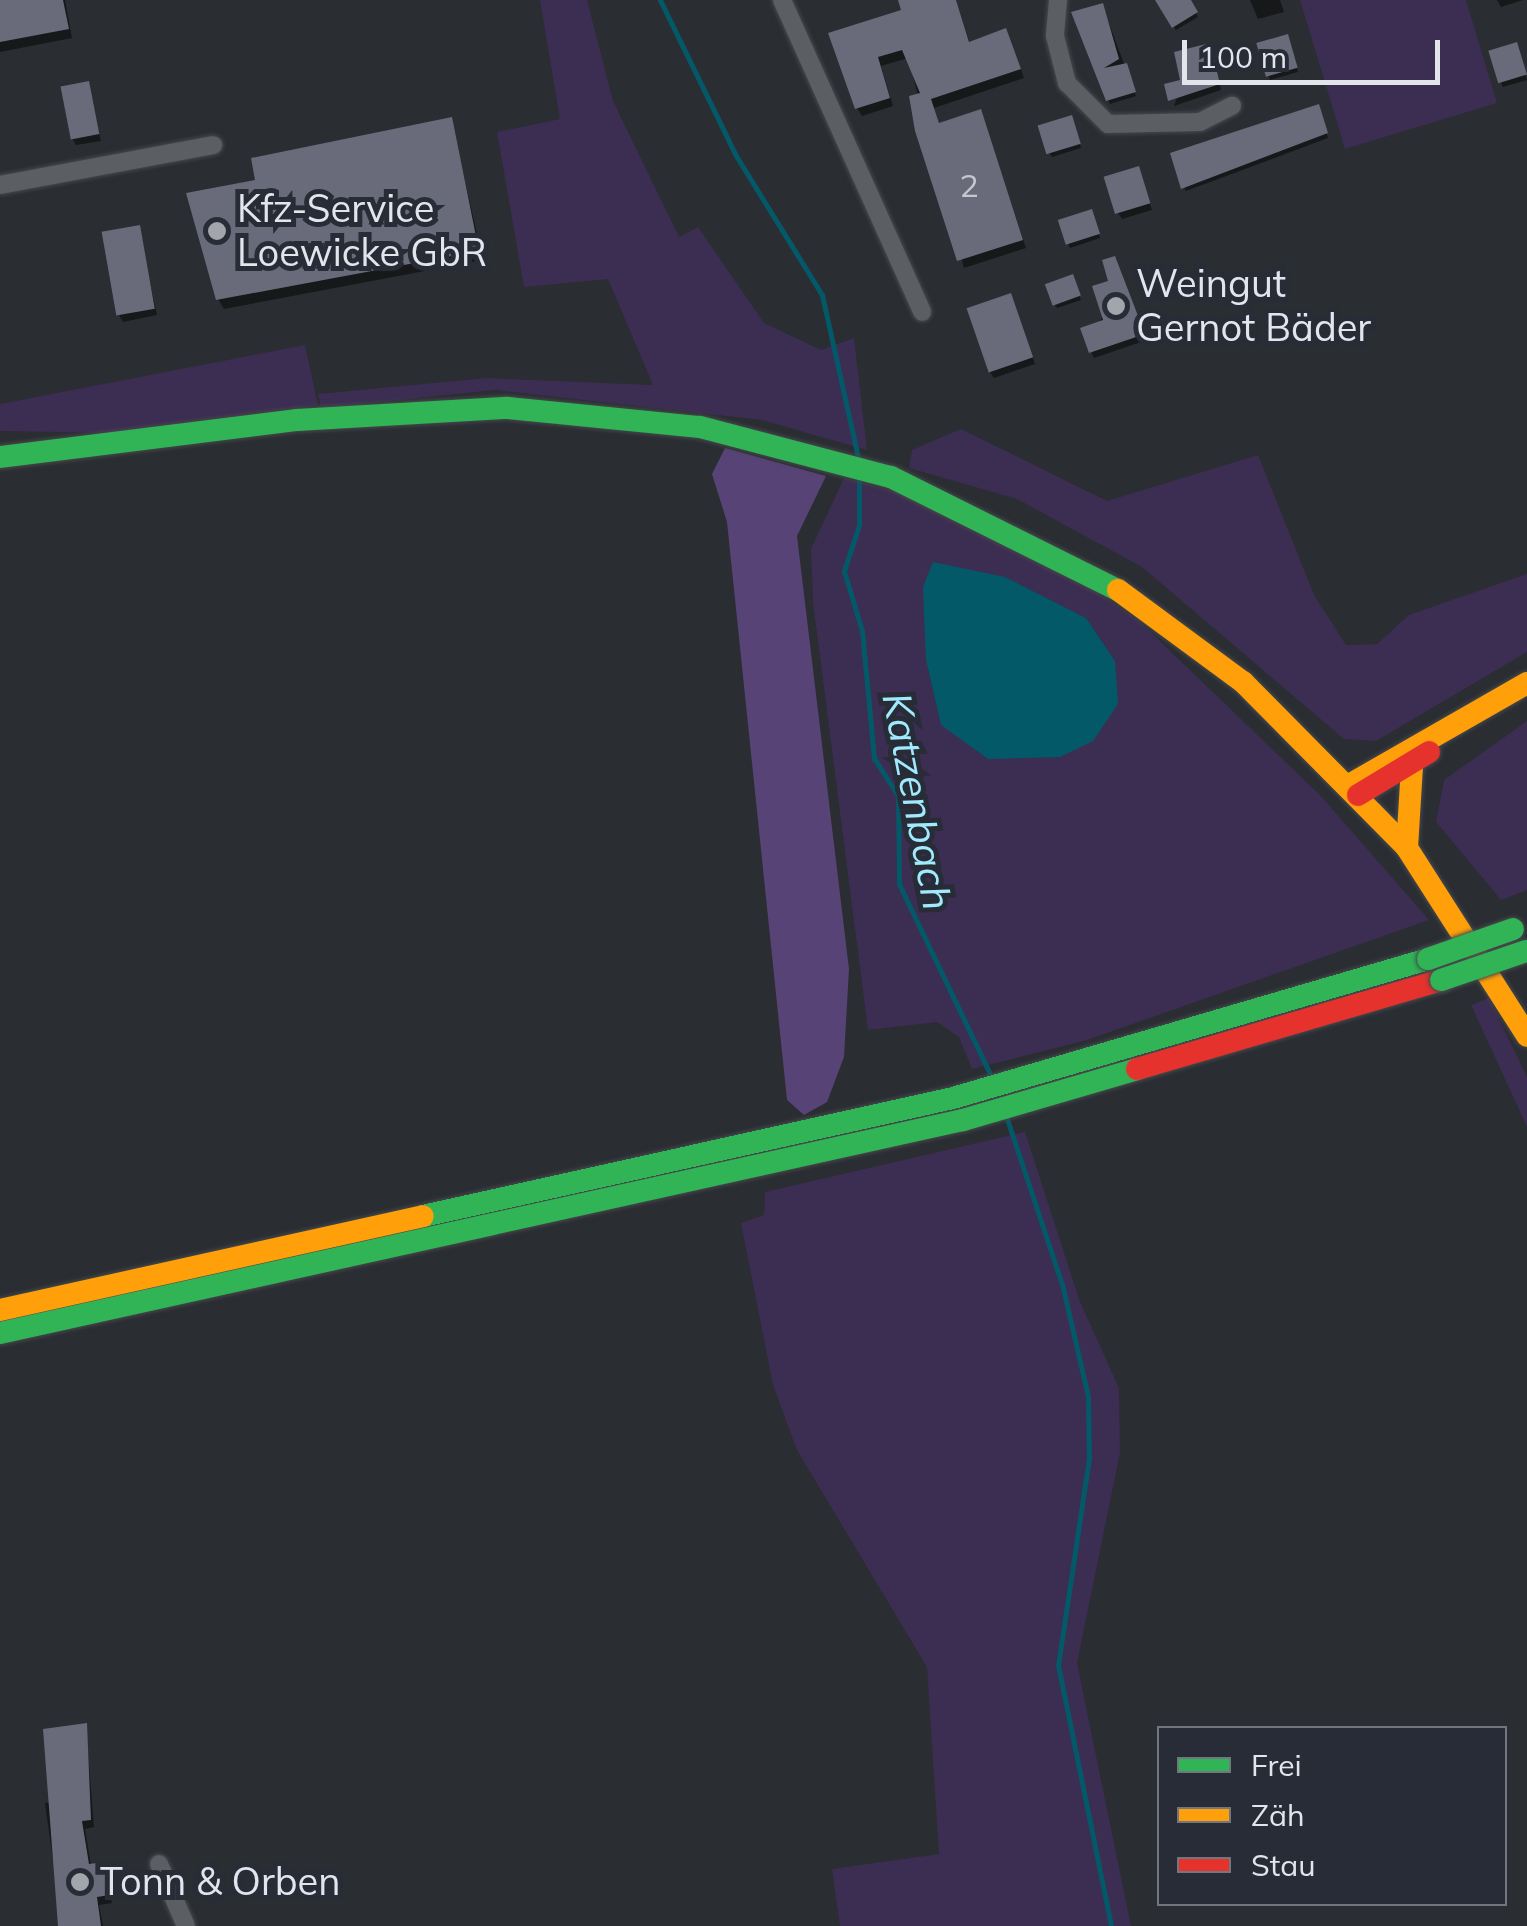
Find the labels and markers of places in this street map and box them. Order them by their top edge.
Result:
place label: Kfz-Service Loewicke GbR [237,186,487,276]
marker: Kfz-Service Loewicke GbR [206,220,228,242]
place label: Weingut Gernot Bäder [1136,261,1371,350]
marker: Weingut Gernot Bäder [1105,295,1127,317]
place label: Tonn & Orben [100,1859,340,1905]
marker: Tonn & Orben [69,1871,91,1893]

